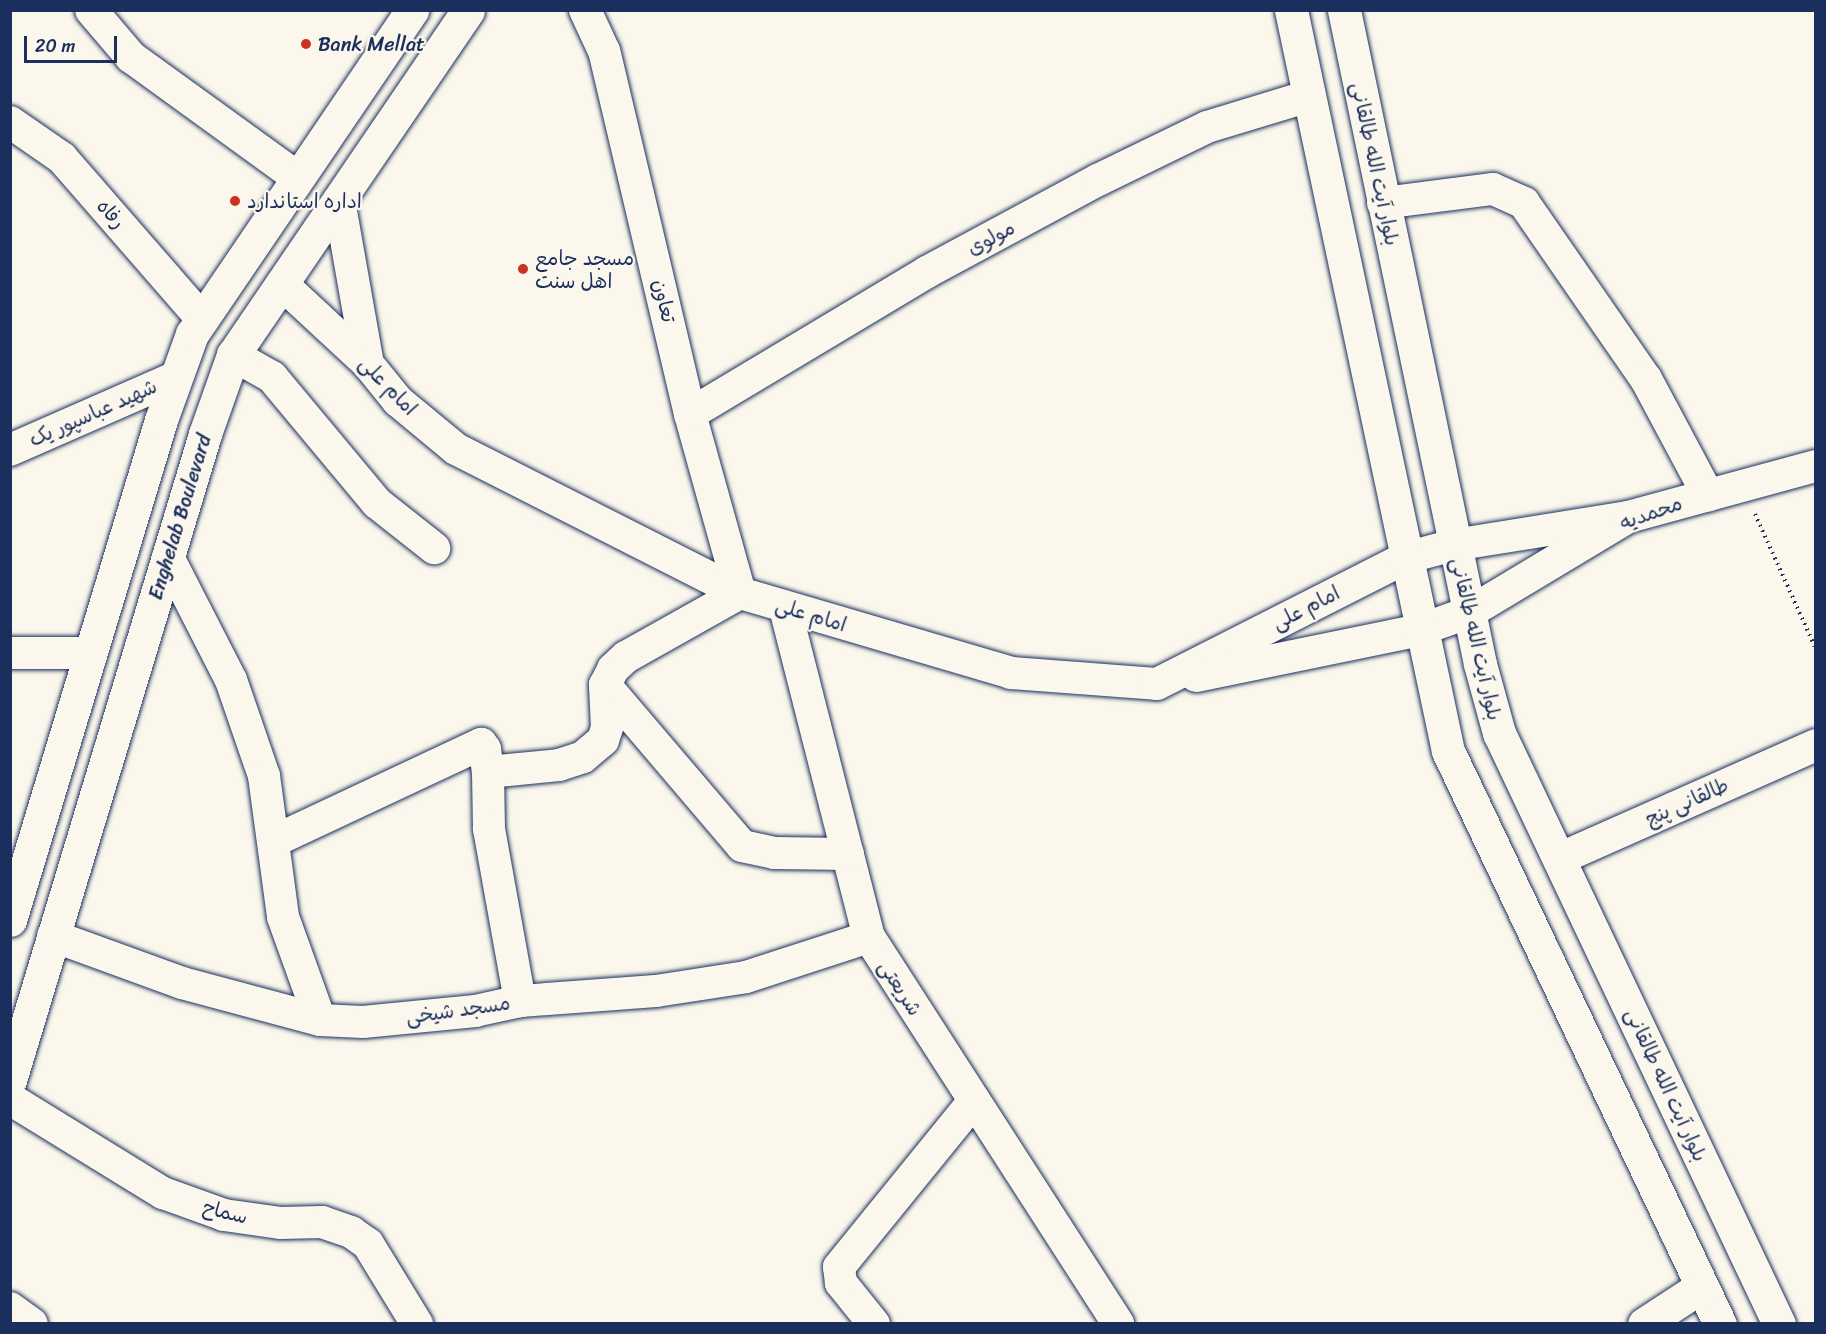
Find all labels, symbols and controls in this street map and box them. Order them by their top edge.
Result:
scale bar [27,24,120,62]
text: 20 m [35,30,75,62]
place label: Bank Mellat [318,32,423,56]
marker: Bank Mellat [299,37,313,51]
street label: بلوار آیت الله طالقانی [1346,80,1404,248]
place label: اداره استاندارد [247,189,362,213]
street label: رفاه [92,194,130,234]
marker: اداره استاندارد [228,194,242,208]
street label: مولوی [963,216,1019,260]
place label: مسجد جامع اهل سنت [535,246,634,293]
marker: مسجد جامع اهل سنت [516,262,530,276]
street label: تعاون [647,277,681,325]
street label: امام علی [354,351,422,421]
street label: شهید عباسپور یک [25,374,161,452]
street label: Enghelab Boulevard [143,432,217,602]
street label: محمدیه [1617,491,1685,535]
street label: بلوار آیت الله طالقانی [1446,555,1506,723]
street label: امام علی [1268,581,1344,635]
street label: امام علی [773,593,849,637]
street label: طالقانی پنج [1642,773,1732,831]
street label: شریعتی [873,956,927,1020]
street label: مسجد شیخی [404,991,512,1029]
street label: بلوار آیت الله طالقانی [1620,1005,1712,1165]
street label: سماح [200,1195,250,1229]

